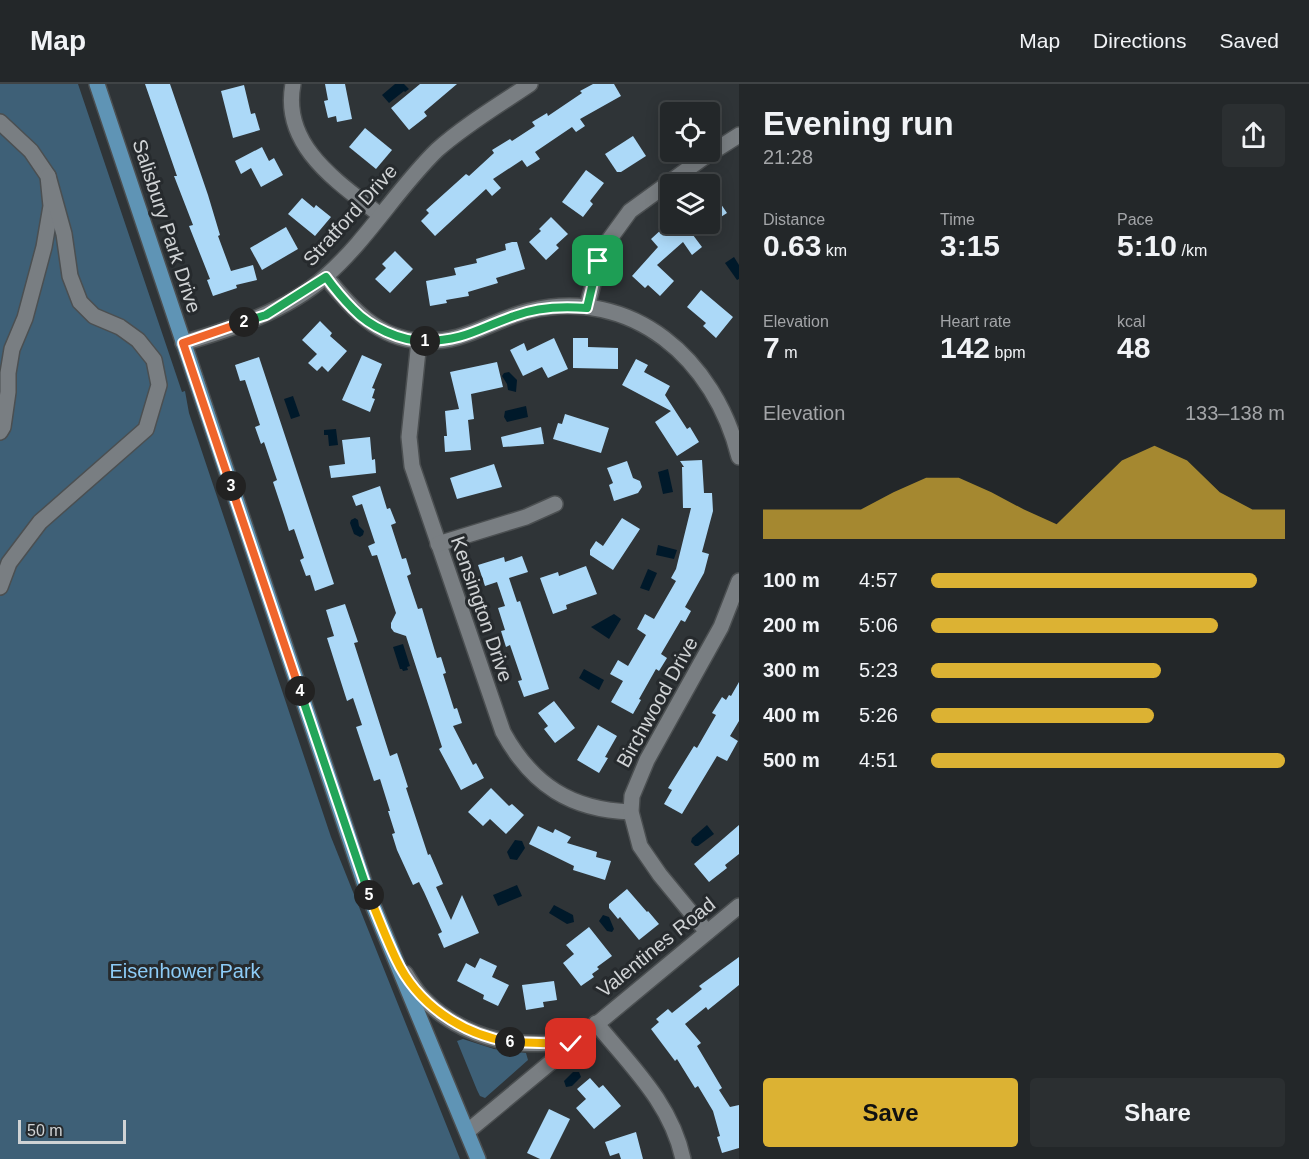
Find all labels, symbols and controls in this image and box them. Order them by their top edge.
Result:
text: Map [30,25,86,56]
text: Map [1019,29,1060,52]
text: Directions [1093,29,1186,52]
text: Saved [1219,29,1279,52]
map controls [660,102,720,234]
button: locate [660,102,720,162]
button: share [1222,104,1285,167]
text: Evening run [763,105,954,142]
street label: Salisbury Park Drive [129,136,205,316]
text: 21:28 [763,146,813,168]
street label: Stratford Drive [299,160,401,270]
button: layers [660,174,720,234]
text: Distance [763,211,825,228]
text: Time [940,211,975,228]
text: Pace [1117,211,1153,228]
text: 0.63 [763,229,821,262]
text: 3:15 [940,229,1000,262]
text: 5:10 [1117,229,1177,262]
pin [572,235,623,286]
text: km [821,242,847,259]
text: /km [1177,242,1207,259]
icon: arrive [581,244,614,277]
pin: 2 [229,307,259,337]
text: 2 [240,313,248,330]
text: Elevation [763,313,829,330]
text: Heart rate [940,313,1011,330]
text: kcal [1117,313,1145,330]
pin: 1 [410,326,440,356]
text: 7 [763,331,780,364]
text: 142 [940,331,990,364]
text: 48 [1117,331,1150,364]
text: 1 [421,332,429,349]
text: m [780,344,797,361]
text: bpm [990,344,1026,361]
text: Elevation [763,402,845,424]
text: 133–138 m [1185,402,1285,424]
pin: 3 [216,471,246,501]
text: 3 [227,477,235,494]
street label: Kensington Drive [447,533,517,685]
text: 100 m [763,569,820,591]
text: 4:57 [859,569,898,591]
text: 200 m [763,614,820,636]
text: 5:06 [859,614,898,636]
street label: Birchwood Drive [612,633,702,771]
text: 300 m [763,659,820,681]
text: 5:23 [859,659,898,681]
pin: 4 [285,676,315,706]
text: 4 [296,682,304,699]
text: 400 m [763,704,820,726]
text: 5:26 [859,704,898,726]
text: 500 m [763,749,820,771]
text: 4:51 [859,749,898,771]
pin: 5 [354,880,384,910]
text: 5 [365,886,373,903]
street label: Valentines Road [593,893,719,1001]
park label: Eisenhower Park [109,960,262,982]
pin [545,1018,596,1069]
pin: 6 [495,1027,525,1057]
icon: check [554,1027,587,1060]
text: 6 [506,1033,514,1050]
button: Save [763,1078,1018,1147]
button: Share [1030,1078,1285,1147]
scale bar [18,1117,126,1144]
text: 50 m [27,1122,63,1139]

